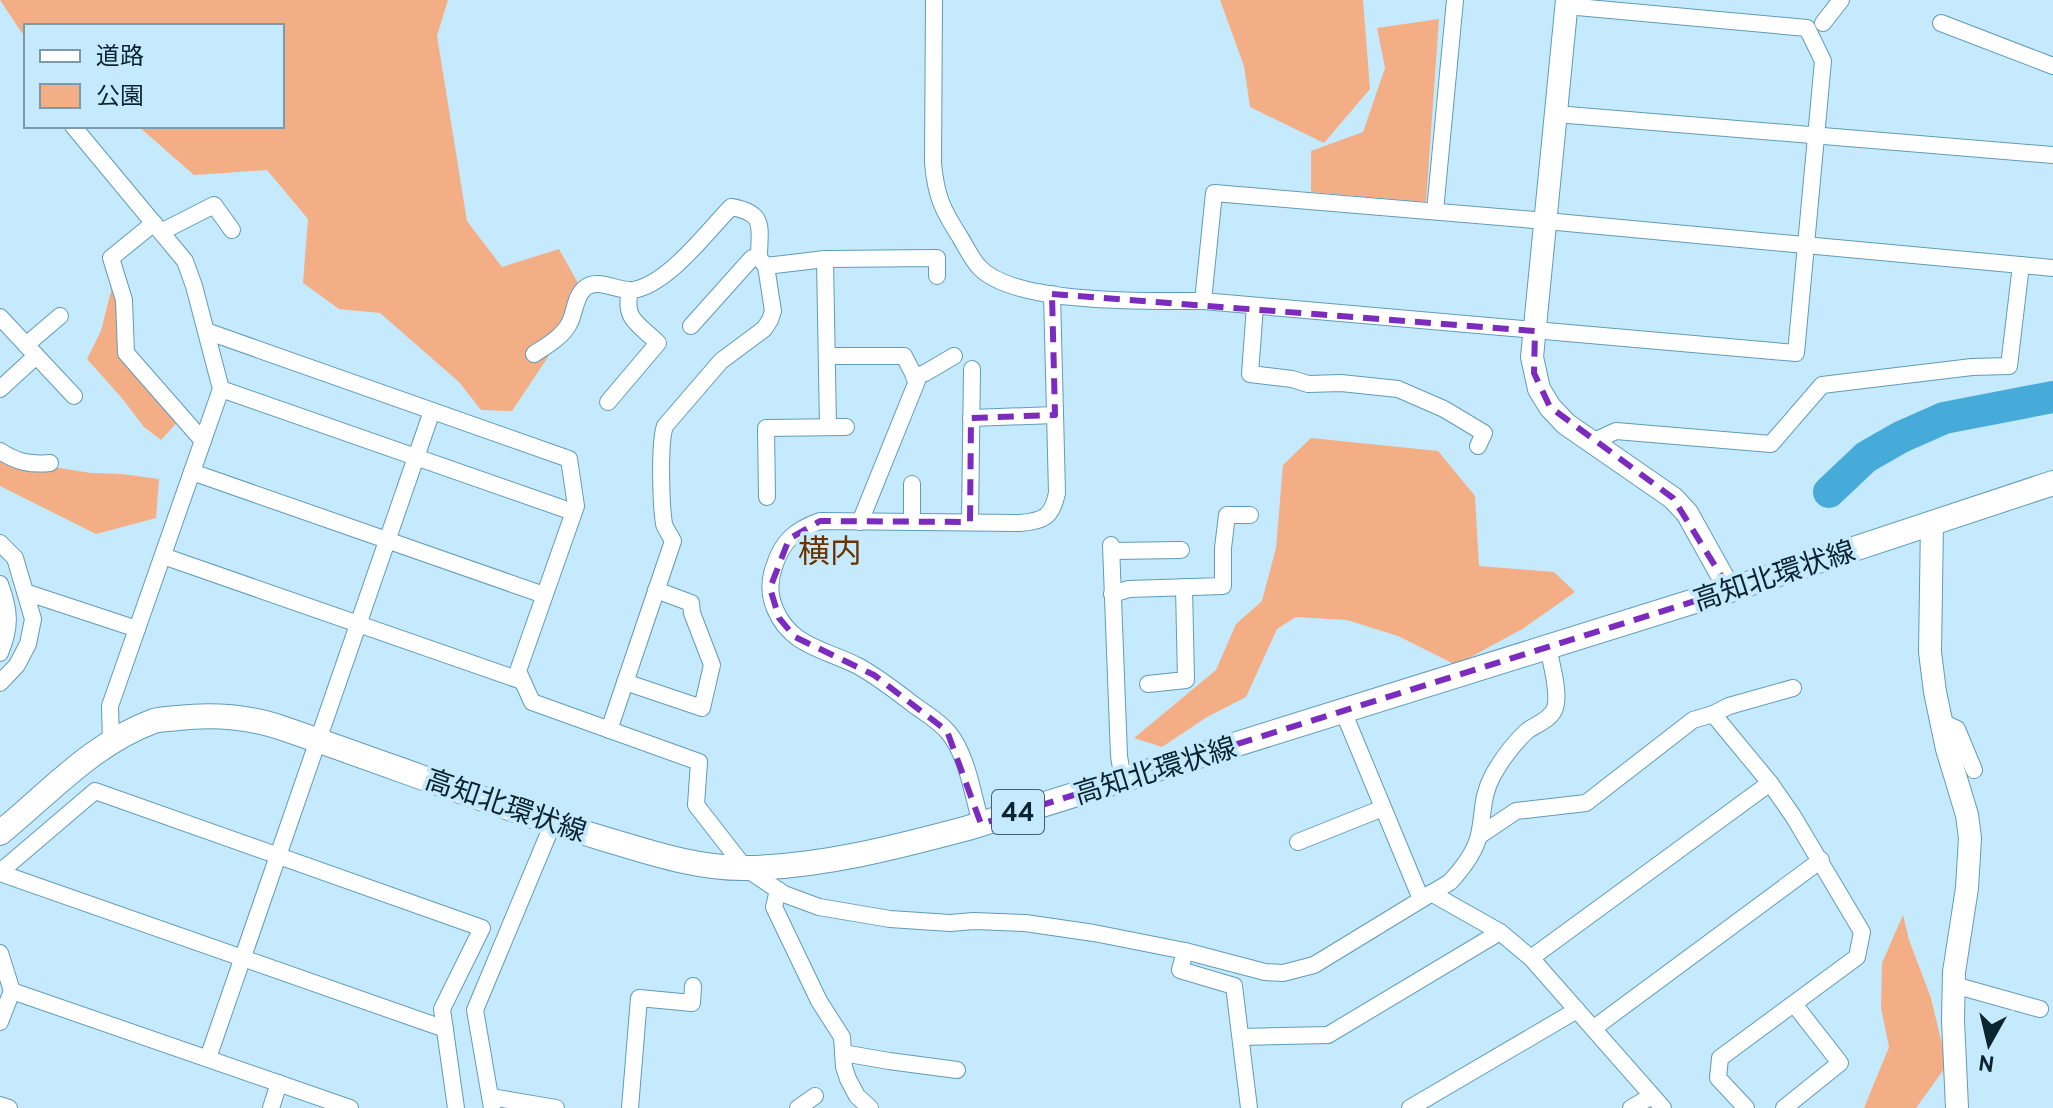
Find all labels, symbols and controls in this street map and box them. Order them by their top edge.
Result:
legend [24,24,284,128]
text: 道路 [96,43,144,73]
text: 公園 [96,83,144,113]
district label: 横内 [798,534,862,574]
street label: 高知北環状線 [1689,535,1860,621]
street label: 高知北環状線 [1070,731,1241,815]
street label: 高知北環状線 [420,763,590,852]
road number: 44 [992,790,1044,834]
north arrow [1949,1004,2029,1084]
text: N [1977,1047,1996,1076]

